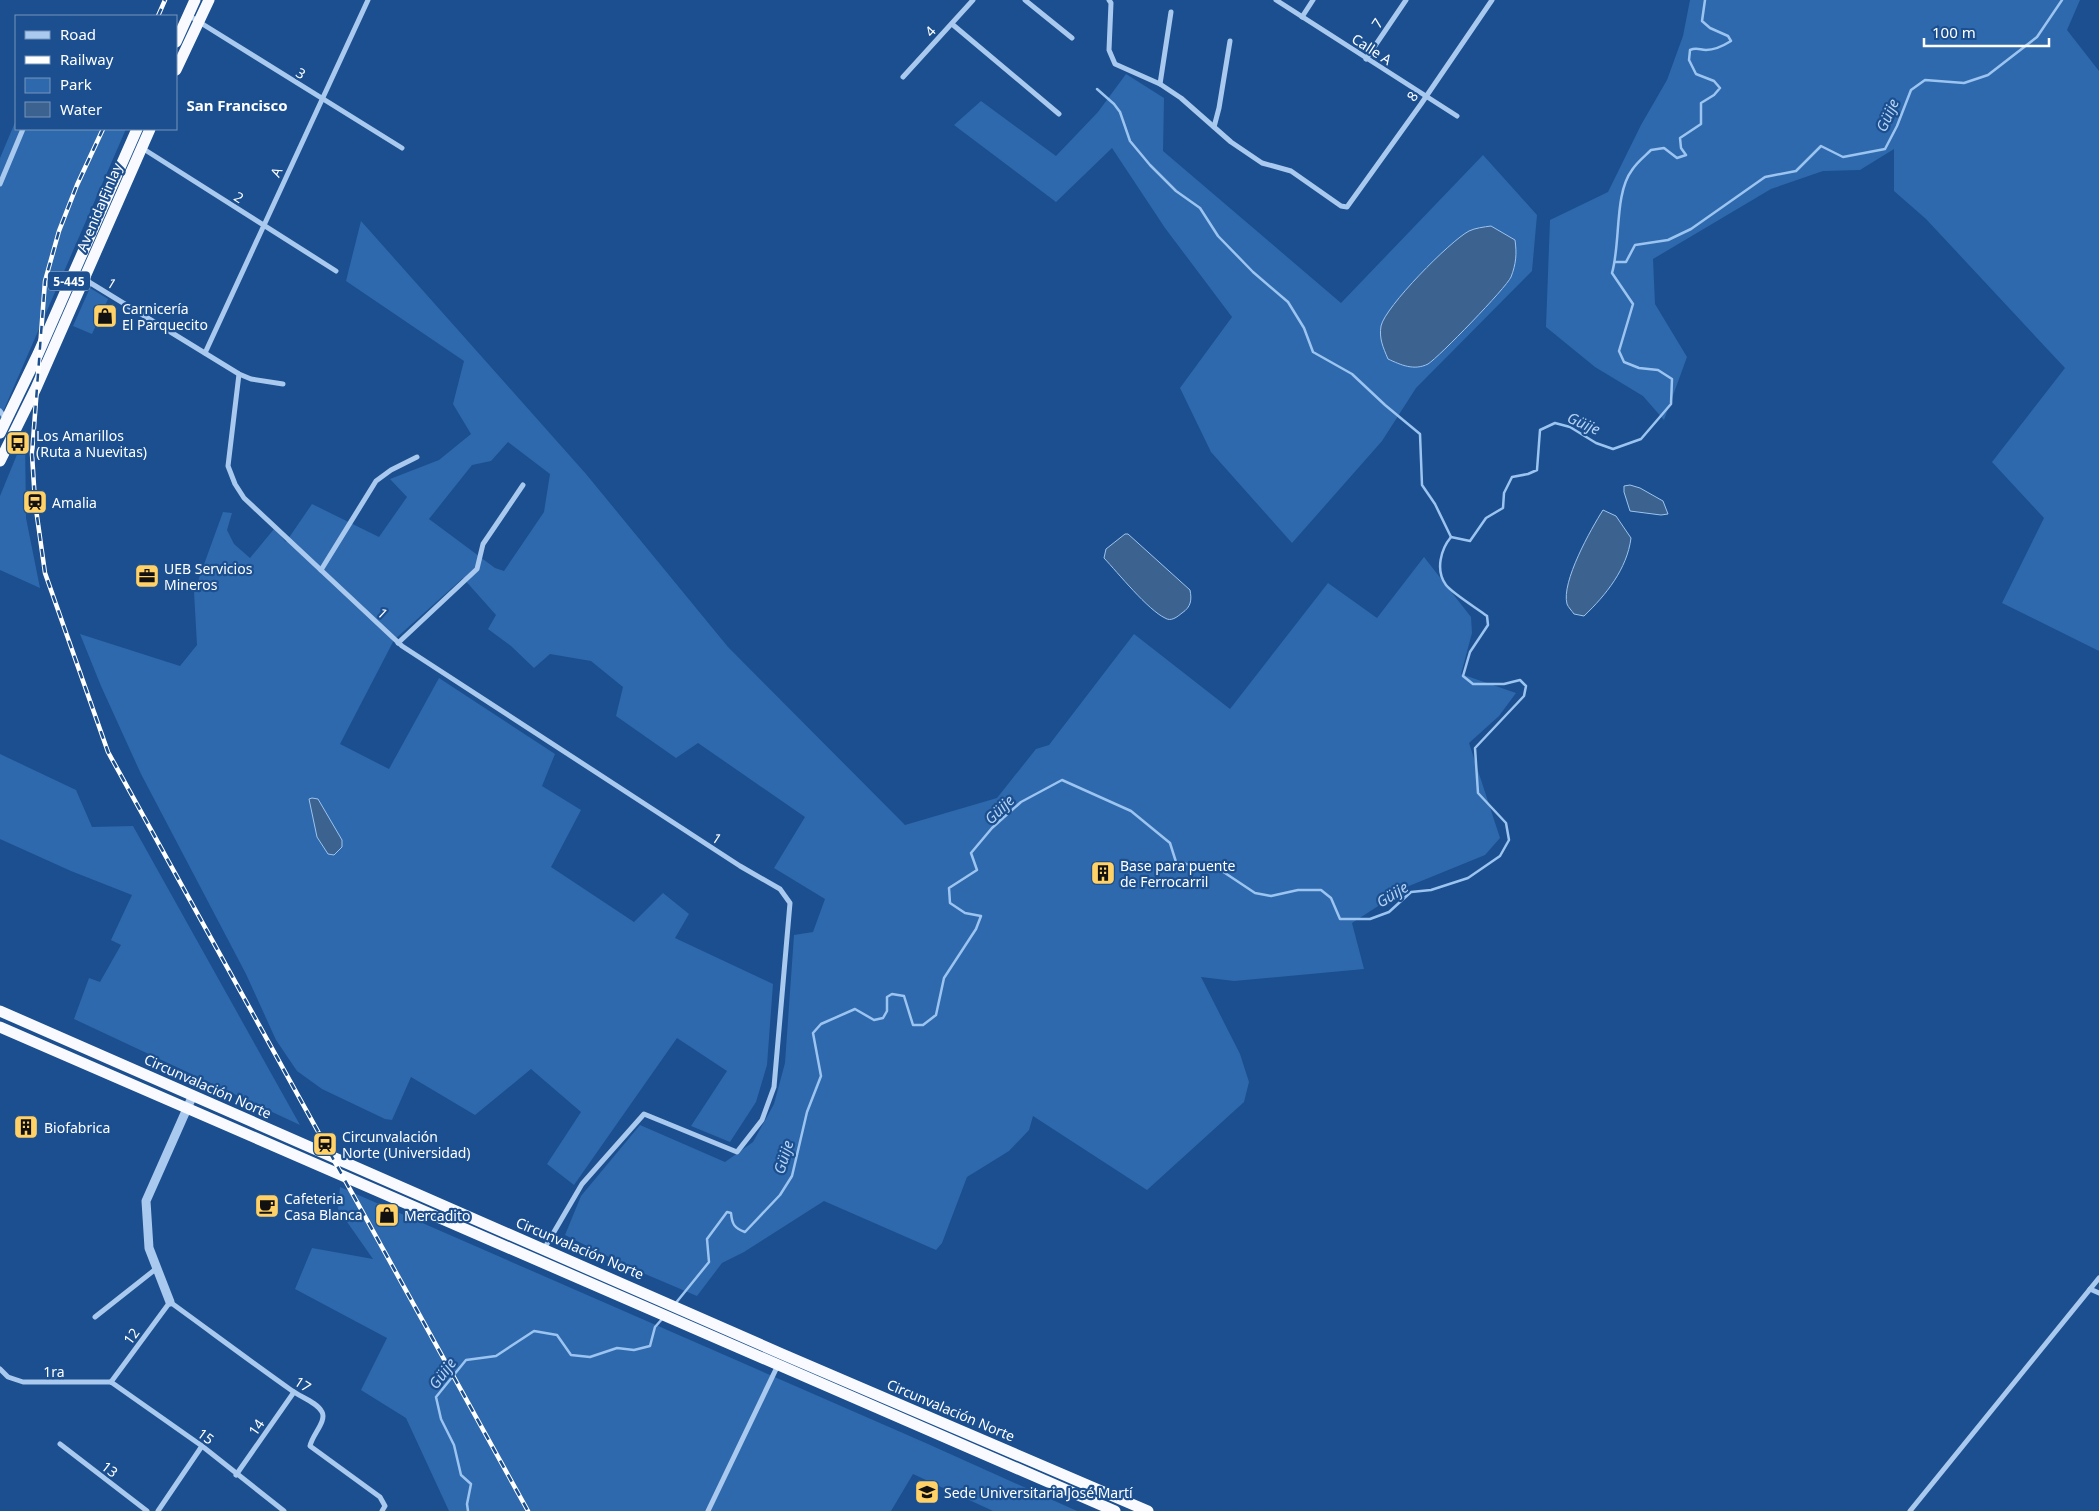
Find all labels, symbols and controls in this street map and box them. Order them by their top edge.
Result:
street label: 7 [1367,14,1387,32]
legend [15,15,178,130]
scale bar [1924,15,2049,47]
street label: 4 [920,22,940,40]
text: 100 m [1932,22,1976,42]
text: Road [60,24,96,44]
street label: Calle A [1348,29,1396,69]
text: Railway [60,49,114,69]
street label: 3 [293,63,309,83]
text: Park [60,74,92,94]
street label: 8 [1402,87,1422,105]
district label: San Francisco [186,95,288,115]
water label: Güije [1871,95,1903,135]
text: Water [60,99,102,119]
street label: Avenida Finlay [72,159,127,254]
street label: A [265,164,287,180]
street label: 2 [231,187,247,207]
road number: 5-445 [48,272,90,290]
street label: 1 [104,273,120,293]
place label: Carnicería El Parquecito [122,299,208,334]
shop icon: Carnicería El Parquecito [92,303,118,329]
water label: Güije [1564,407,1604,439]
place label: Los Amarillos (Ruta a Nuevitas) [36,426,147,461]
bus stop icon: Los Amarillos (Ruta a Nuevitas) [5,430,31,456]
station icon: Amalia [22,489,48,515]
place label: Amalia [52,493,97,512]
place label: UEB Servicios Mineros [164,559,253,594]
office icon: UEB Servicios Mineros [134,563,160,589]
street label: 1 [374,603,392,623]
water label: Güije [980,790,1019,828]
street label: 1 [708,828,726,848]
place label: Base para puente de Ferrocarril [1120,856,1236,891]
building icon: Base para puente de Ferrocarril [1090,860,1116,886]
water label: Güije [1372,876,1412,912]
street label: Circunvalación Norte [141,1049,275,1123]
building icon: Biofabrica [13,1114,39,1140]
place label: Biofabrica [44,1118,110,1137]
place label: Circunvalación Norte (Universidad) [342,1127,471,1162]
station icon: Circunvalación Norte (Universidad) [312,1131,338,1157]
water label: Güije [768,1137,798,1176]
place label: Cafeteria Casa Blanca [284,1189,363,1224]
cafe icon: Cafeteria Casa Blanca [254,1193,280,1219]
shop icon: Mercadito [374,1202,400,1228]
place label: Mercadito [404,1206,470,1225]
street label: Circunvalación Norte [513,1212,647,1284]
street label: 12 [119,1324,143,1348]
water label: Güije [424,1353,461,1393]
street label: 1ra [43,1362,65,1381]
street label: 17 [291,1372,315,1396]
street label: Circunvalación Norte [884,1374,1018,1446]
street label: 14 [244,1415,268,1439]
street label: 15 [194,1424,218,1448]
street label: 13 [98,1457,122,1481]
school or university icon: Sede Universitaria José Martí [914,1479,940,1505]
place label: Sede Universitaria José Martí [944,1483,1133,1502]

